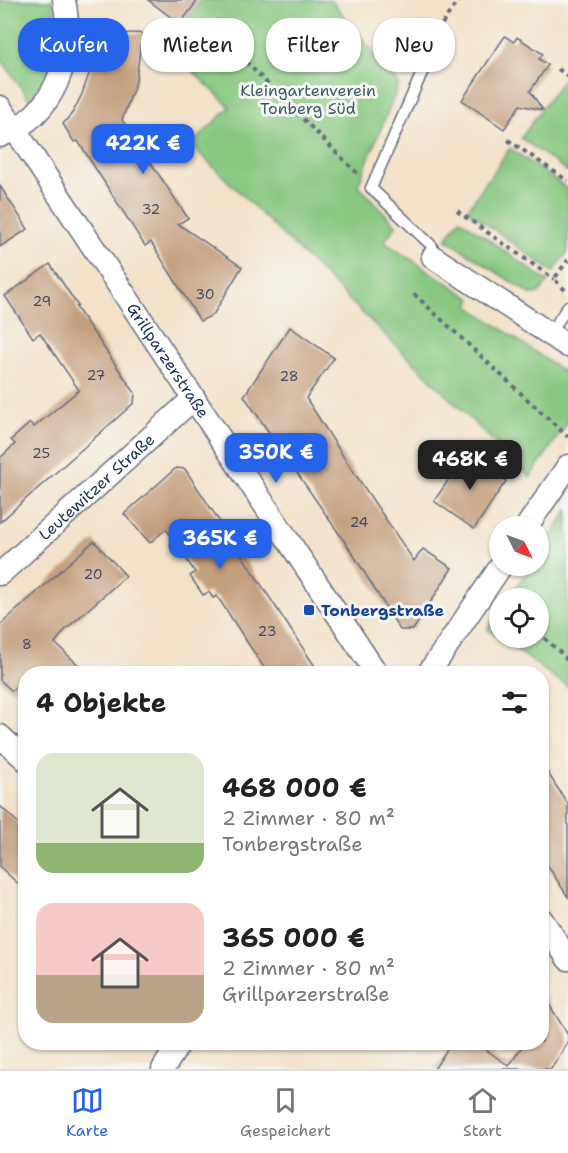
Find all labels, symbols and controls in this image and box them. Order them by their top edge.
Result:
chip: Kaufen [18,18,129,72]
chip: Mieten [141,18,254,72]
chip: Filter [266,18,361,72]
chip: Neu [373,18,455,72]
park label: Kleingartenverein Tonberg Süd [240,80,376,119]
pin: 422K € [94,124,192,175]
text: 422K € [105,130,181,156]
house number: 32 [142,200,160,218]
house number: 30 [195,285,215,303]
house number: 29 [33,292,51,310]
street label: Grillparzerstraße [122,299,214,422]
house number: 27 [87,366,105,384]
house number: 28 [279,367,299,385]
street label: Leutewitzer Straße [34,429,159,545]
pin: 350K € [227,433,325,484]
text: 350K € [239,439,313,465]
pin: 468K € [421,440,519,491]
house number: 25 [32,444,50,462]
text: 468K € [432,446,508,472]
house number: 24 [350,513,369,531]
north arrow [489,516,549,576]
map controls [489,516,549,648]
pin: 365K € [171,519,269,570]
text: 365K € [183,525,257,551]
house number: 20 [83,565,103,583]
button: locate [489,588,549,648]
place label: Tonbergstraße [321,600,445,621]
marker: Tonbergstraße [302,603,316,617]
house number: 23 [258,622,276,640]
house number: 8 [22,635,32,653]
text: 4 Objekte [36,685,166,720]
icon: filters [498,686,531,719]
text: 468 000 € [222,770,367,805]
icon: home [84,777,156,849]
text: 2 Zimmer · 80 m² [222,805,395,831]
text: Tonbergstraße [222,831,363,857]
text: 365 000 € [222,920,365,955]
icon: home [84,927,156,999]
text: 2 Zimmer · 80 m² [222,955,395,981]
text: Grillparzerstraße [222,981,390,1007]
tab: Karte [66,1084,108,1141]
tab: Gespeichert [240,1084,331,1141]
tab: Start [463,1084,502,1141]

